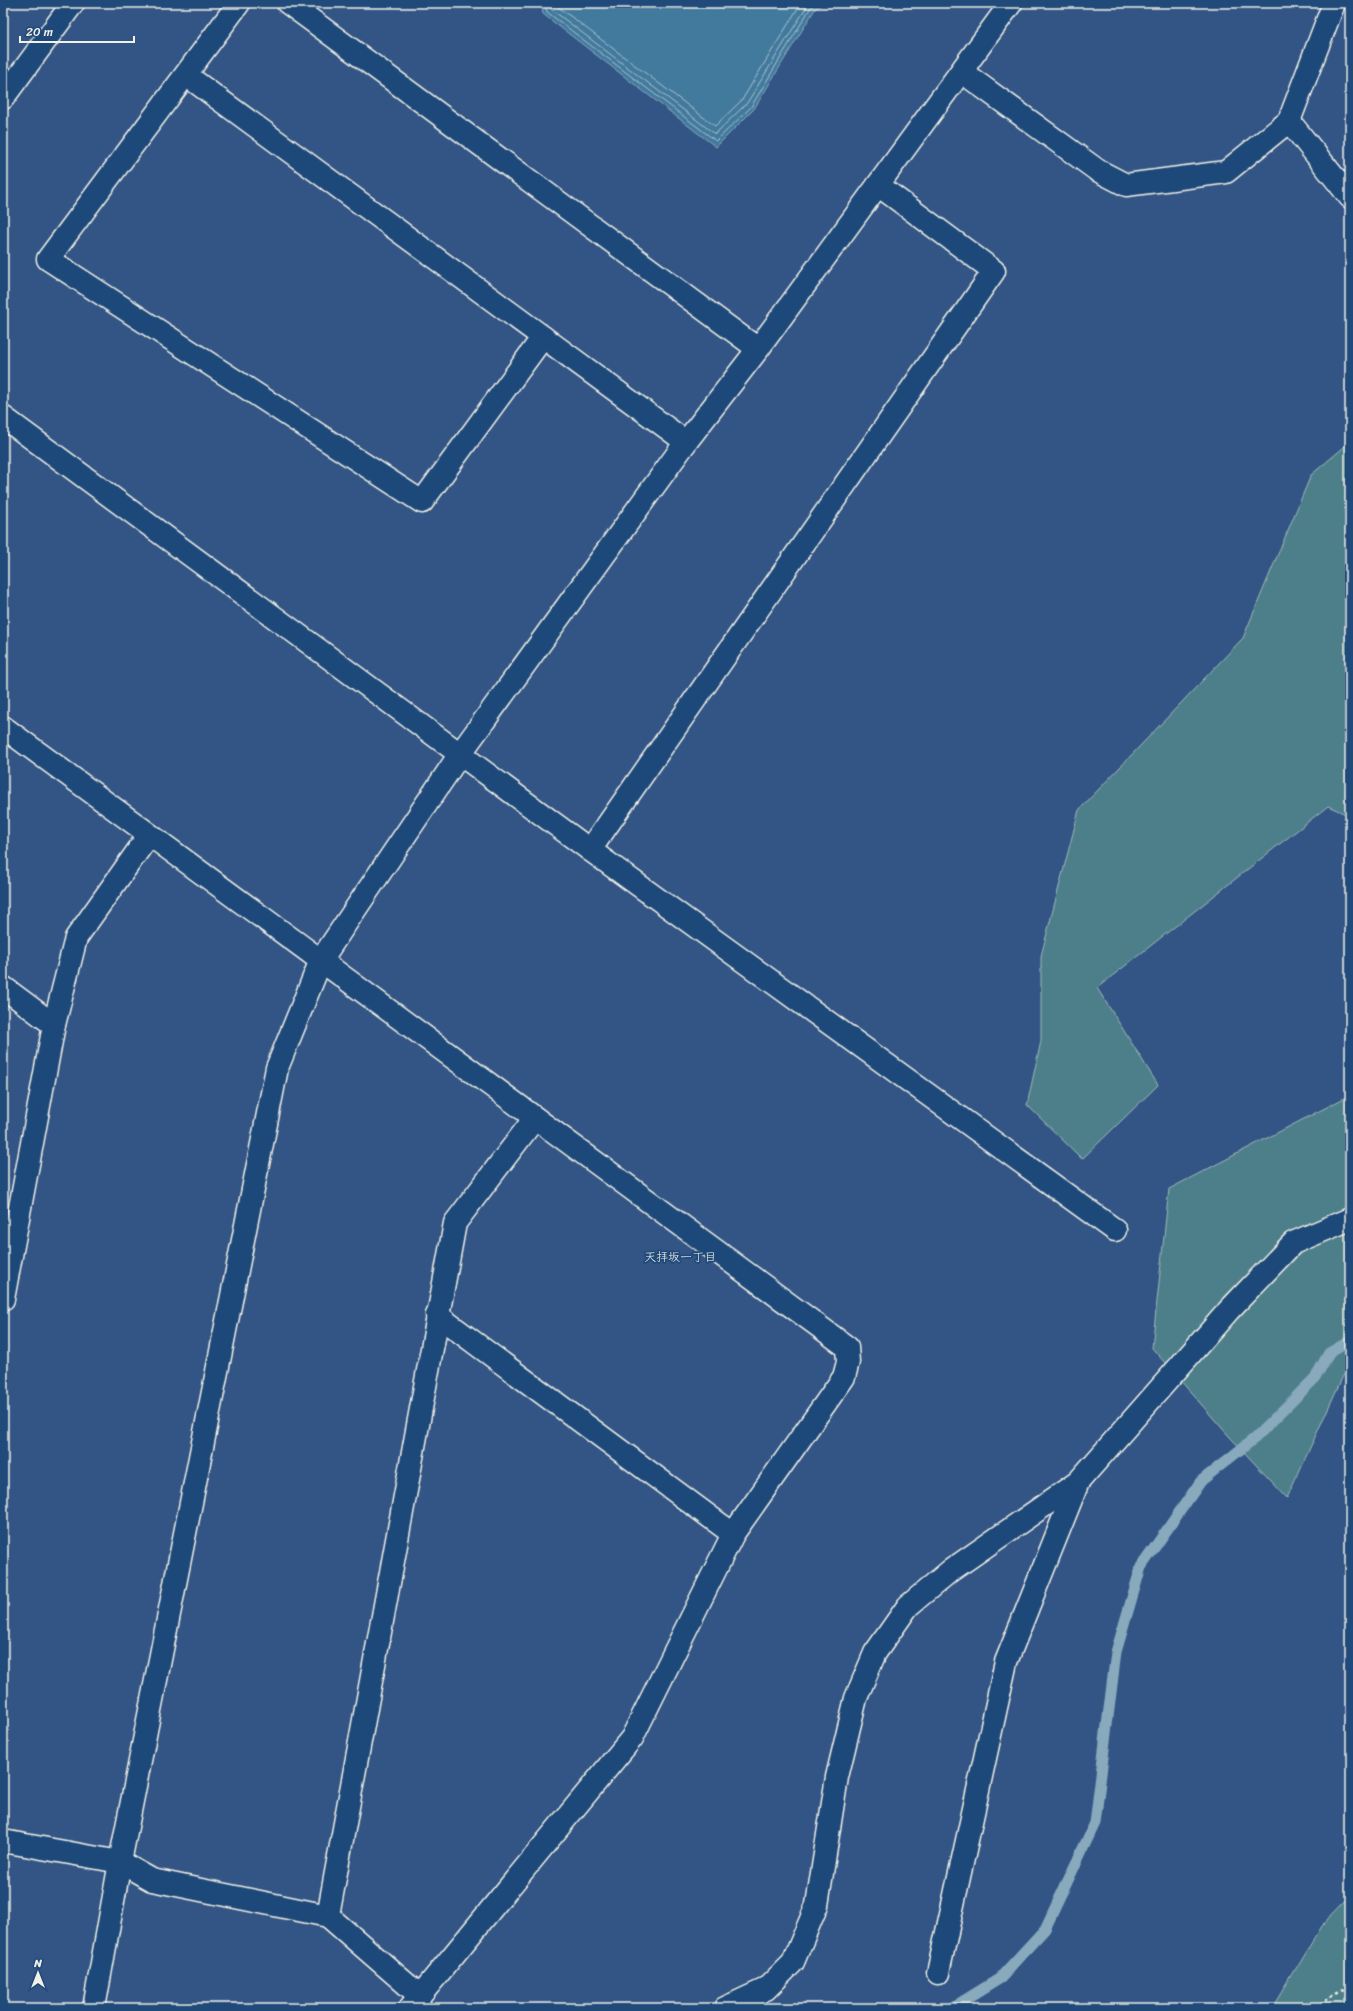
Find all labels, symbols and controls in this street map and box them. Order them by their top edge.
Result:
scale bar [20,18,134,44]
text: 20 m [26,21,53,43]
district label: 天拝坂一丁目 [644,1246,716,1268]
north arrow [18,1953,58,1993]
text: N [33,1954,42,1973]

